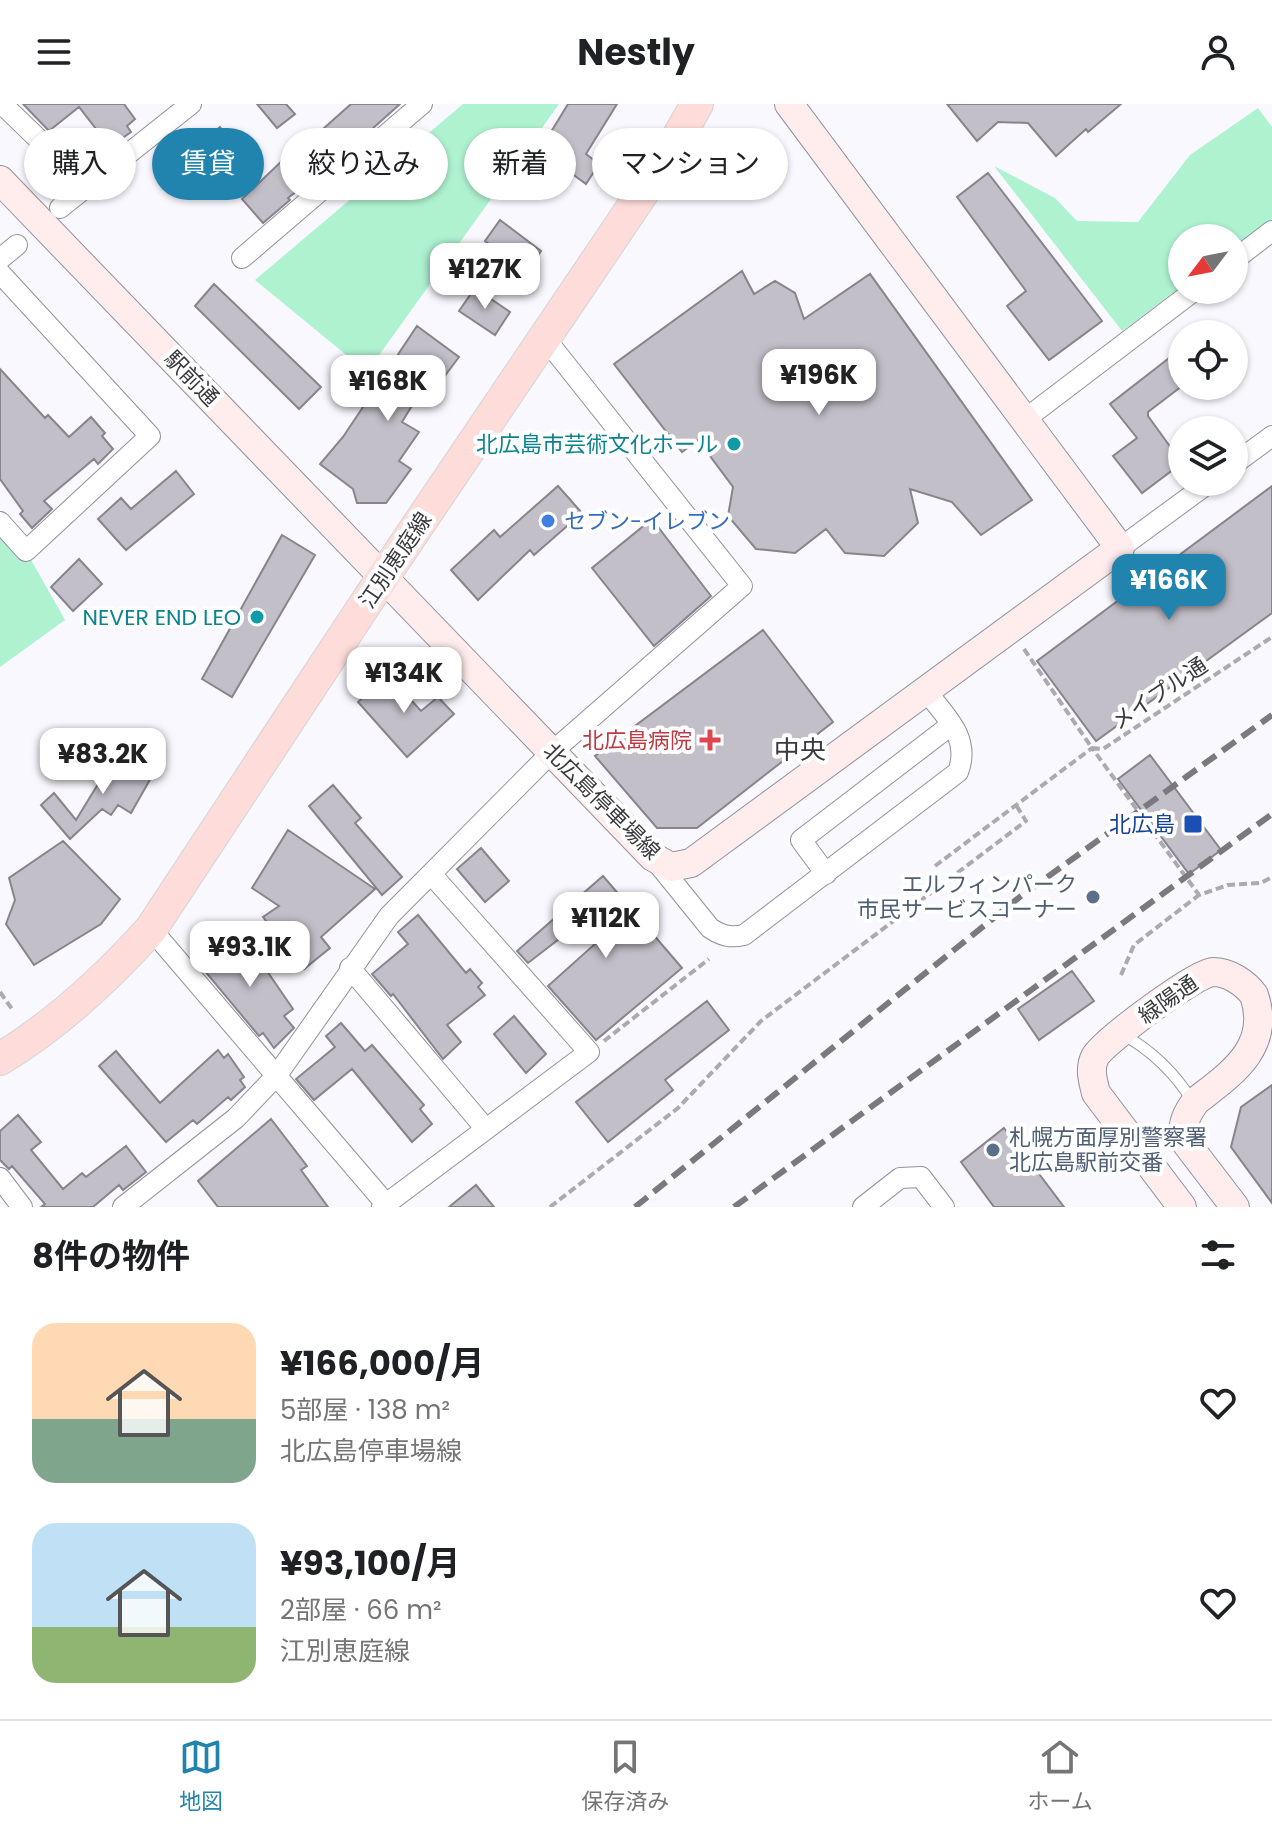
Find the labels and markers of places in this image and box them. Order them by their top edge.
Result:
pin: ¥127K [429,243,541,311]
pin: ¥196K [763,349,875,417]
pin: ¥168K [332,355,444,423]
place label: 北広島市芸術文化ホール [476,429,718,460]
marker: 北広島市芸術文化ホール [725,435,743,453]
place label: セブン-イレブン [564,506,730,537]
marker: セブン-イレブン [539,512,557,530]
pin: ¥166K [1113,554,1225,622]
place label: NEVER END LEO [83,602,241,633]
marker: NEVER END LEO [248,608,266,626]
pin: ¥134K [348,647,460,715]
place label: 北広島病院 [582,725,692,756]
pin: ¥83.2K [38,728,168,796]
marker: 北広島病院 [699,729,721,751]
place label: 北広島 [1109,809,1175,840]
marker: 北広島 [1182,813,1204,835]
place label: エルフィンパーク 市民サービスコーナー [857,869,1077,925]
marker: エルフィンパーク 市民サービスコーナー [1084,888,1102,906]
pin: ¥112K [550,892,662,960]
pin: ¥93.1K [185,921,315,989]
place label: 札幌方面厚別警察署 北広島駅前交番 [1009,1122,1207,1178]
marker: 札幌方面厚別警察署 北広島駅前交番 [984,1141,1002,1159]

